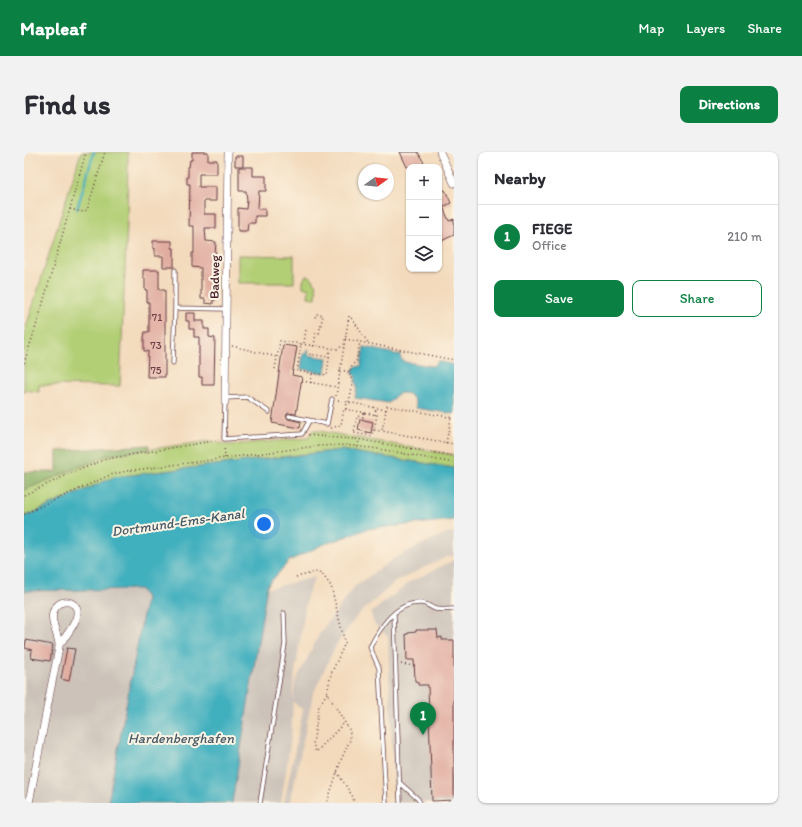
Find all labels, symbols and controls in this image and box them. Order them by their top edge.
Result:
text: Mapleaf [20,17,86,40]
text: Map [639,20,664,37]
text: Layers [686,20,725,37]
text: Share [747,20,782,37]
button: Directions [680,86,778,123]
text: Find us [24,87,111,121]
north arrow [358,164,394,200]
map controls [406,164,442,272]
button: + [406,164,442,200]
text: Nearby [494,168,546,188]
button: − [406,200,442,236]
text: FIEGE [532,220,572,238]
text: 1 [504,229,510,244]
text: 210 m [727,229,762,244]
button: layers [406,236,442,272]
text: Office [532,238,567,253]
street label: Badweg [207,255,222,299]
button: Save [494,280,624,317]
button: Share [632,280,762,317]
house number: 71 [152,311,162,324]
house number: 73 [150,339,162,352]
house number: 75 [150,364,162,377]
water label: Dortmund-Ems-Kanal [111,505,246,540]
your location [254,514,274,534]
pin: 1 [410,702,436,735]
water label: Hardenberghafen [128,730,235,747]

